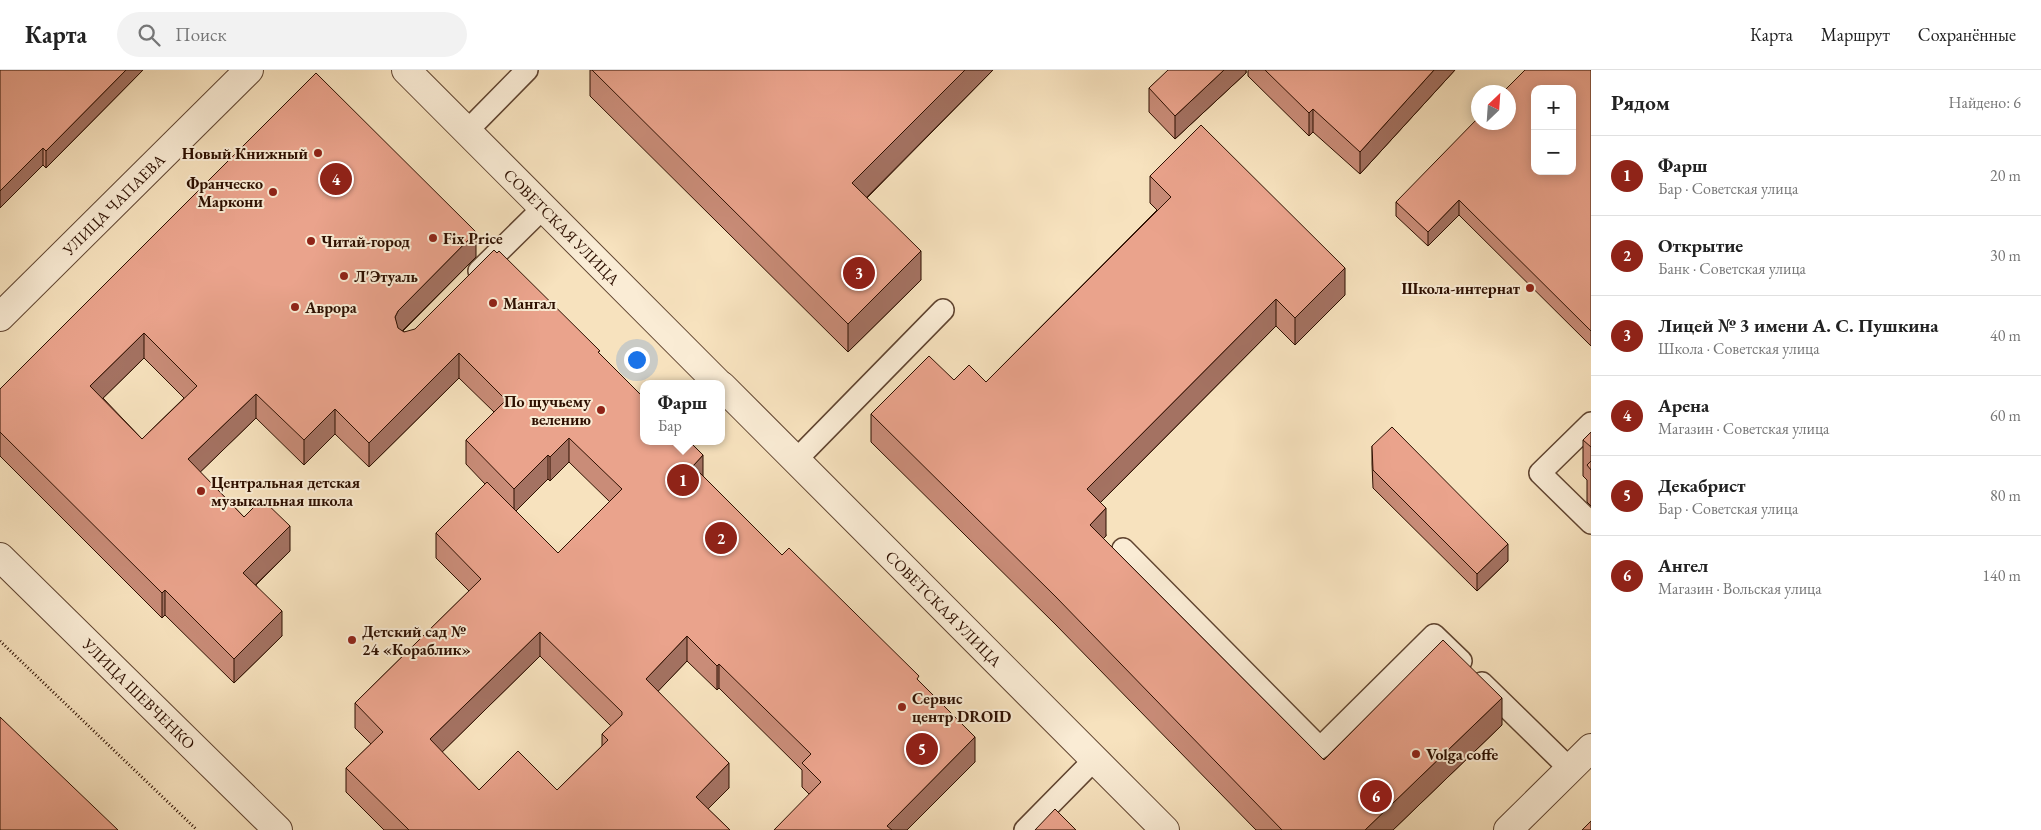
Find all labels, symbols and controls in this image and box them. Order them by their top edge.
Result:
search box [117,12,467,57]
text: Карта [25,19,87,50]
icon: search [135,21,163,49]
text: Поиск [175,22,227,47]
text: Карта [1750,23,1793,46]
text: Маршрут [1821,23,1890,46]
text: Сохранённые [1918,23,2016,46]
north arrow [1471,85,1516,130]
map controls [1531,85,1576,175]
button: + [1531,85,1576,130]
text: Рядом [1611,89,1670,116]
text: Найдено: 6 [1949,92,2021,113]
button: − [1531,130,1576,175]
place label: Новый Книжный [182,143,309,164]
marker: Новый Книжный [312,147,324,159]
street label: УЛИЦА ЧАПАЕВА [58,149,170,261]
text: Фарш [1658,153,1707,178]
pin: 4 [320,160,352,198]
street label: СОВЕТСКАЯ УЛИЦА [499,164,625,290]
text: 1 [1623,165,1631,186]
text: 20 m [1990,165,2021,186]
place label: Франческо Маркони [187,173,264,212]
text: Бар · Советская улица [1658,178,1798,199]
marker: Франческо Маркони [267,186,279,198]
place label: Fix Price [443,228,503,249]
place label: Читай-город [321,231,410,252]
marker: Fix Price [427,232,439,244]
text: Открытие [1658,233,1743,258]
marker: Читай-город [305,235,317,247]
text: 2 [1623,245,1631,266]
text: 30 m [1990,245,2021,266]
pin: 3 [843,254,875,292]
text: Банк · Советская улица [1658,258,1806,279]
place label: Л'Этуаль [354,266,419,287]
marker: Л'Этуаль [338,270,350,282]
place label: Школа-интернат [1401,278,1521,299]
marker: Школа-интернат [1524,282,1536,294]
place label: Мангал [503,293,556,314]
place label: Аврора [304,297,358,318]
marker: Мангал [487,297,499,309]
marker: Аврора [289,301,301,313]
text: Лицей № 3 имени А. С. Пушкина [1658,313,1939,338]
text: 3 [1623,325,1631,346]
text: 40 m [1990,325,2021,346]
text: Школа · Советская улица [1658,338,1820,359]
your location [624,347,650,373]
popup [640,380,725,445]
text: Фарш [658,390,707,415]
place label: По щучьему велению [504,391,591,430]
text: Арена [1658,393,1709,418]
marker: По щучьему велению [595,404,607,416]
text: 4 [1623,405,1631,426]
text: 60 m [1990,405,2021,426]
text: Бар [658,415,682,436]
text: Магазин · Советская улица [1658,418,1830,439]
pin: 1 [667,461,699,499]
place label: Центральная детская музыкальная школа [211,472,361,511]
text: Декабрист [1658,473,1746,498]
marker: Центральная детская музыкальная школа [195,485,207,497]
text: 5 [1623,485,1631,506]
text: 80 m [1990,485,2021,506]
text: Бар · Советская улица [1658,498,1798,519]
pin: 2 [705,519,737,557]
street label: СОВЕТСКАЯ УЛИЦА [881,546,1007,672]
text: Ангел [1658,553,1708,578]
text: 6 [1623,565,1631,586]
text: 140 m [1982,565,2021,586]
text: Магазин · Вольская улица [1658,578,1822,599]
place label: Детский сад № 24 «Кораблик» [362,621,471,660]
street label: УЛИЦА ШЕВЧЕНКО [77,633,200,754]
marker: Детский сад № 24 «Кораблик» [346,634,358,646]
place label: Сервис центр DROID [912,688,1011,727]
marker: Сервис центр DROID [896,701,908,713]
pin: 5 [906,730,938,768]
place label: Volga coffe [1426,744,1498,765]
marker: Volga coffe [1410,748,1422,760]
pin: 6 [1360,777,1392,815]

